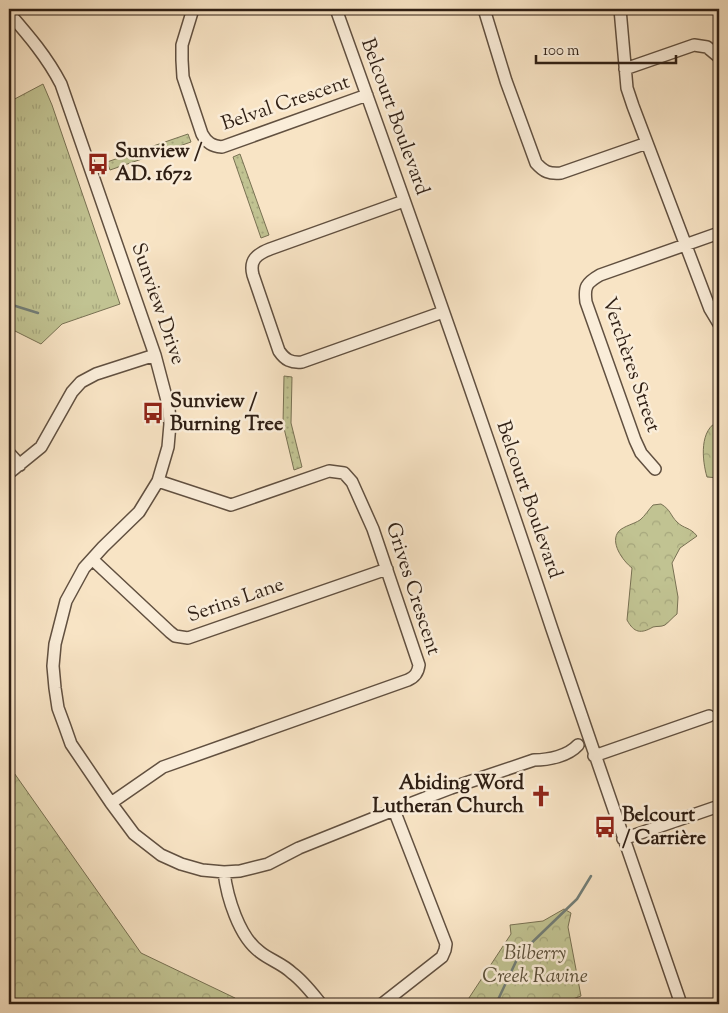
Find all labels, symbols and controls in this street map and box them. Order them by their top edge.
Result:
scale bar [536,32,676,64]
street label: Belcourt Boulevard [352,35,436,199]
text: 100 m [543,41,580,62]
street label: Belval Crescent [218,68,354,140]
place label: Sunview / AD. 1672 [115,138,203,190]
bus stop icon: Sunview / AD. 1672 [85,151,111,177]
street label: Sunview Drive [123,239,191,369]
street label: Verchères Street [593,293,667,437]
place label: Sunview / Burning Tree [170,388,283,440]
bus stop icon: Sunview / Burning Tree [140,400,166,426]
street label: Belcourt Boulevard [487,417,569,583]
street label: Grives Crescent [377,519,447,659]
street label: Serins Lane [184,571,288,631]
place label: Abiding Word Lutheran Church [373,770,525,822]
church icon: Abiding Word Lutheran Church [528,783,554,809]
place label: Belcourt / Carrière [622,802,706,854]
bus stop icon: Belcourt / Carrière [592,814,618,840]
park label: Bilberry Creek Ravine [482,940,588,992]

